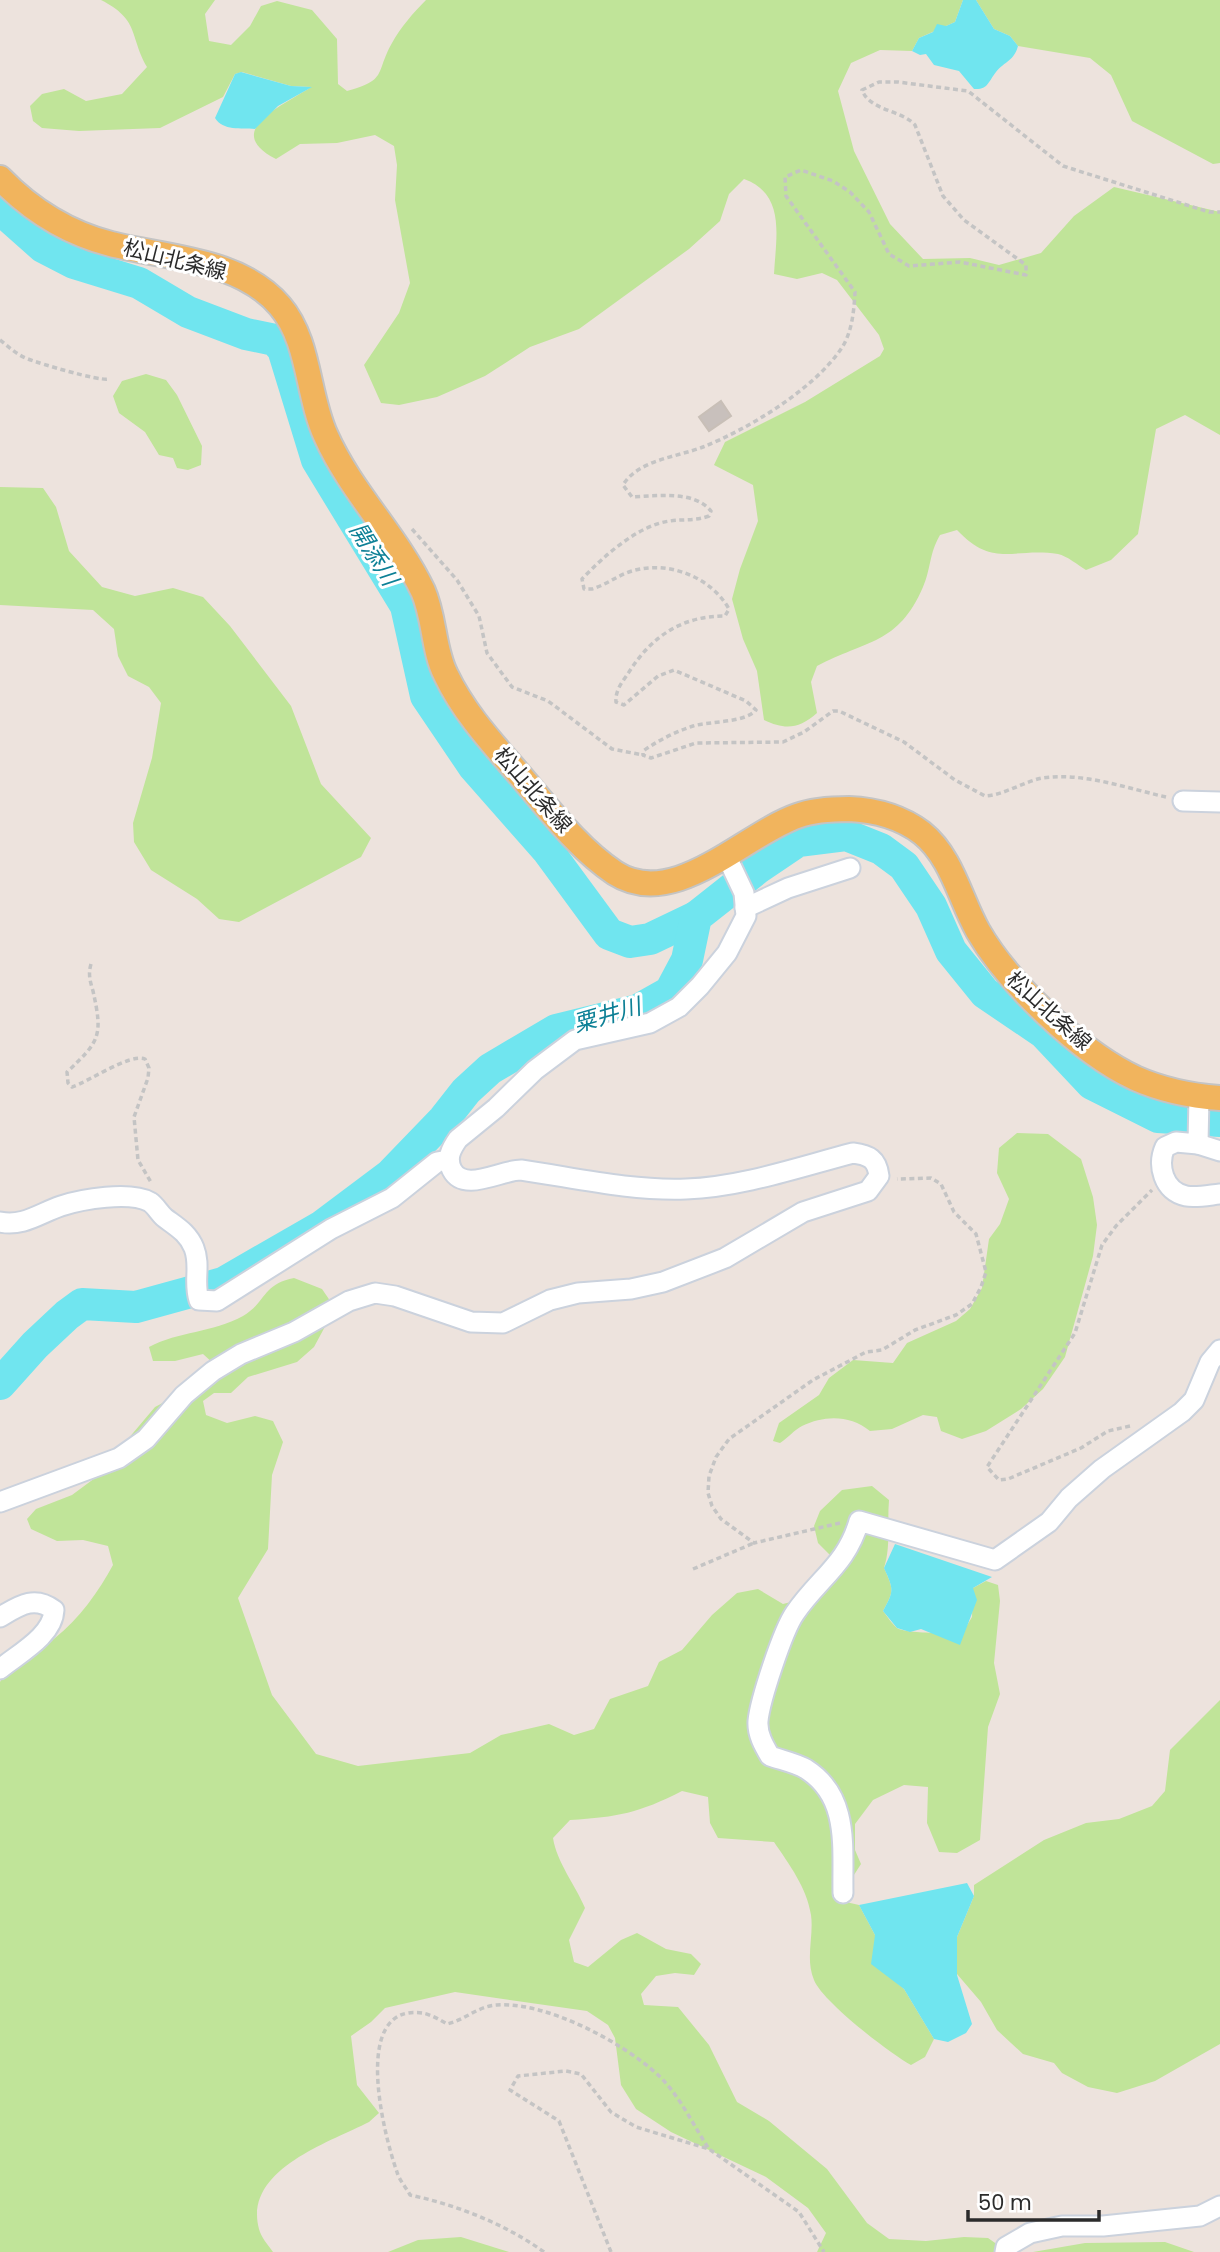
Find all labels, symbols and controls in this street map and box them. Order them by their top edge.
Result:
street label: 松山北条線 [121,233,230,286]
water label: 開添川 [342,516,407,594]
street label: 松山北条線 [488,741,579,839]
street label: 松山北条線 [1001,965,1098,1057]
water label: 粟井川 [569,989,647,1040]
scale bar [968,2178,1099,2222]
text: 50 m [978,2188,1032,2217]

